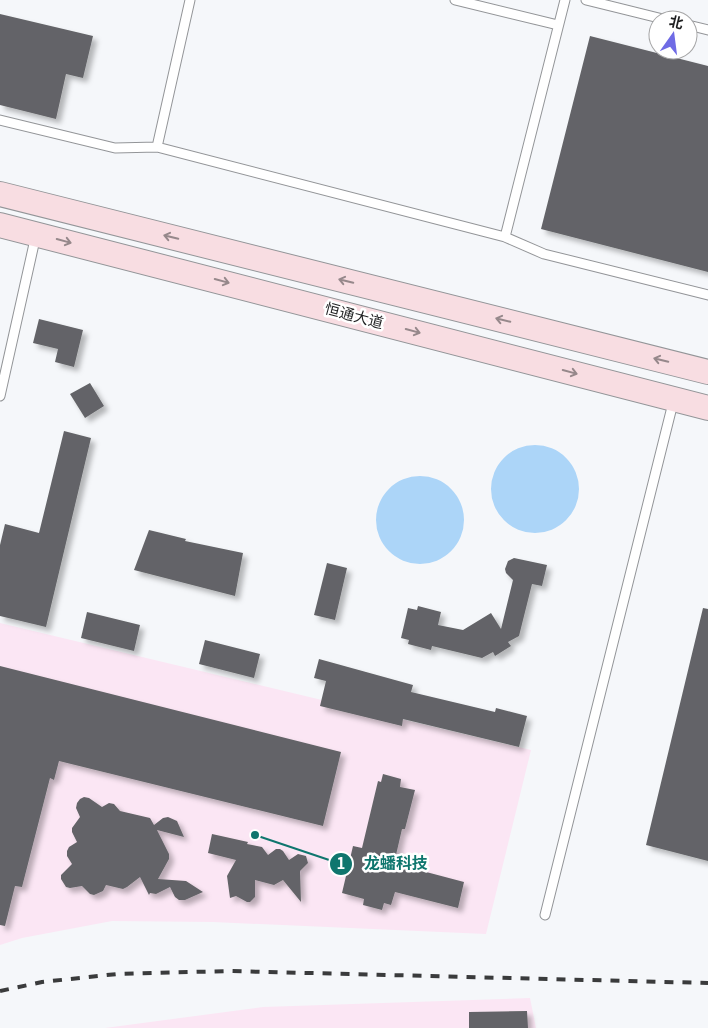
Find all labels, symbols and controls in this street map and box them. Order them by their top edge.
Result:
north arrow [648,10,698,60]
text: 北 [667,10,686,33]
one-way arrow [163,232,179,241]
one-way arrow [56,236,72,246]
one-way arrow [338,276,354,285]
one-way arrow [213,277,229,287]
street label: 恒通大道 [323,297,386,332]
one-way arrow [496,315,512,324]
one-way arrow [404,327,420,336]
one-way arrow [653,355,669,364]
one-way arrow [562,368,578,377]
callout: 龙蟠科技 [329,848,438,879]
text: 龙蟠科技 [364,850,428,874]
text: 1 [337,852,345,873]

